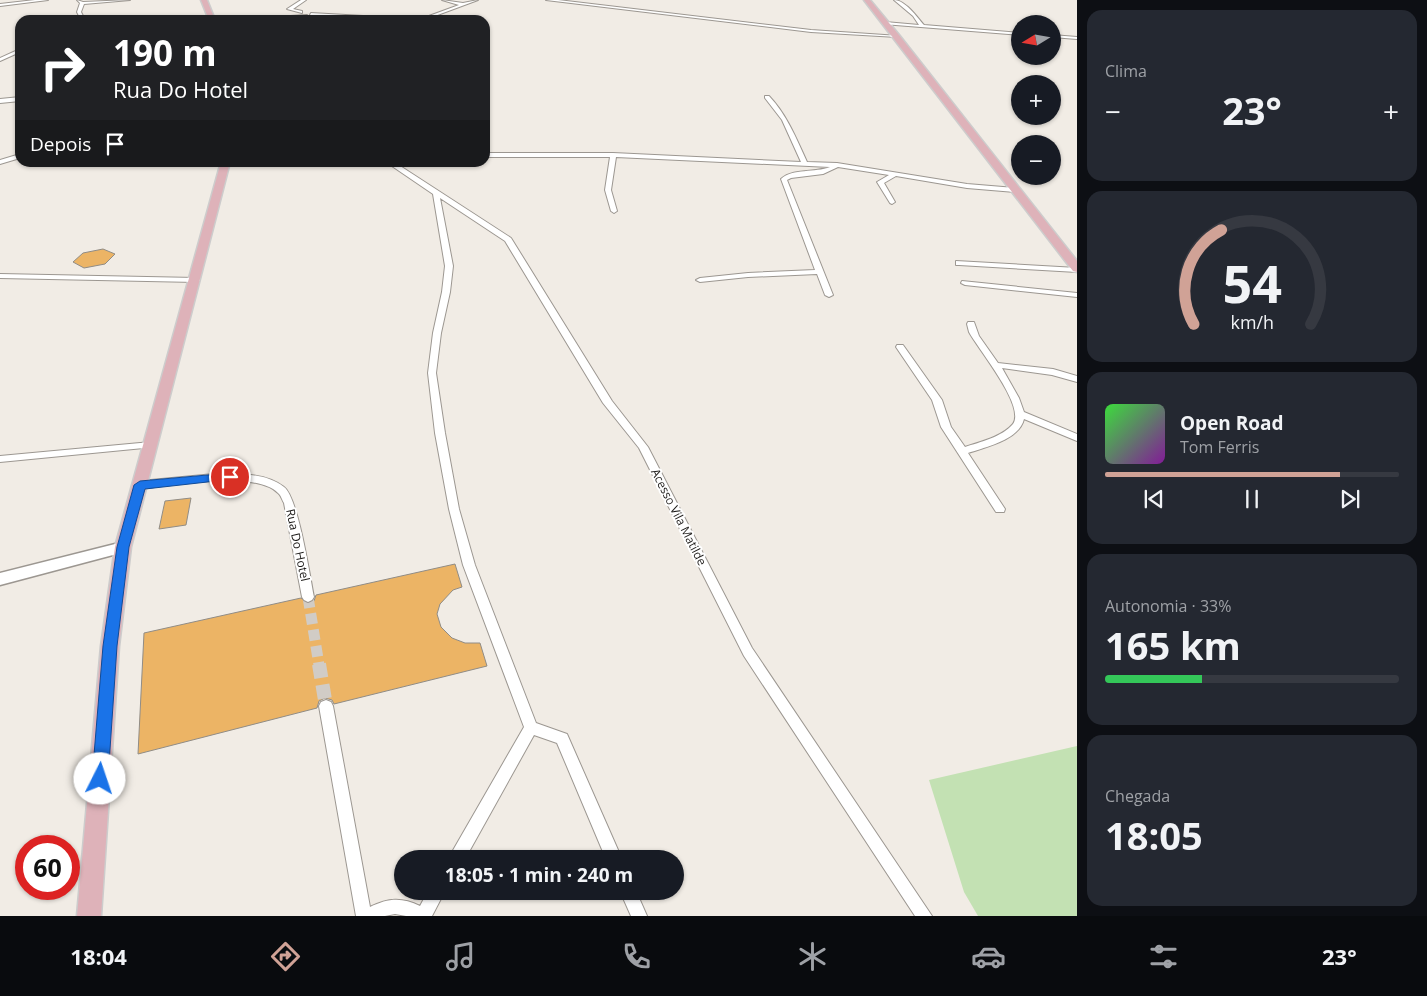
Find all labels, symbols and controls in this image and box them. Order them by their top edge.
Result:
north arrow [1011,15,1061,65]
map controls [1011,15,1061,185]
text: 190 m [113,29,217,76]
icon: right [30,35,95,100]
text: Clima [1105,60,1147,82]
text: Rua Do Hotel [113,74,248,104]
button: + [1011,75,1061,125]
text: 23° [1222,84,1282,136]
text: − [1105,92,1121,130]
text: + [1383,92,1399,130]
icon: arrive [101,130,129,158]
text: Depois [30,131,91,157]
button: − [1011,135,1061,185]
text: 54 [1222,247,1282,318]
text: km/h [1230,310,1274,334]
text: Open Road [1180,410,1284,436]
text: Tom Ferris [1180,436,1259,458]
pin [209,456,251,498]
icon: arrive [216,463,244,491]
street label: Acesso Vila Matilde [647,466,711,569]
icon: previous [1140,485,1168,513]
icon: pause [1238,485,1266,513]
icon: next [1336,485,1364,513]
street label: Rua Do Hotel [282,507,314,583]
text: Autonomia · 33% [1105,595,1231,617]
text: 165 km [1105,619,1241,671]
position arrow [73,752,125,804]
text: Chegada [1105,785,1170,807]
text: 18:05 [1105,809,1203,861]
speed limit sign: 60 [15,835,80,900]
text: 18:05 · 1 min · 240 m [445,862,633,888]
icon: directions [268,939,303,974]
icon: music [443,939,478,974]
icon: phone [619,939,654,974]
icon: climate [795,939,830,974]
icon: car [971,939,1006,974]
icon: filters [1146,939,1181,974]
text: 18:04 [70,941,127,971]
text: 23° [1322,941,1357,971]

